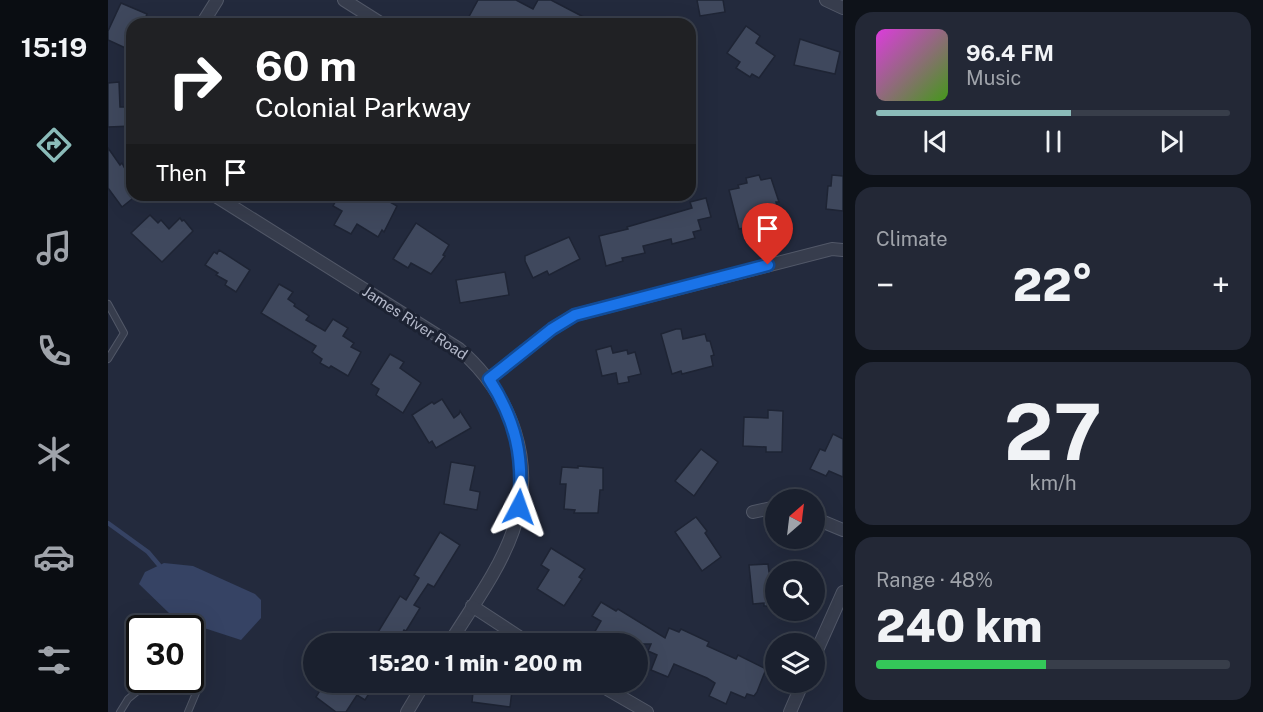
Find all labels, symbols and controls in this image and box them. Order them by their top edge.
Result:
text: 15:19 [21,31,87,63]
text: 96.4 FM [966,40,1054,66]
text: 60 m [255,41,357,90]
icon: right [156,42,234,120]
text: Music [966,66,1021,90]
text: Colonial Parkway [255,91,471,123]
icon: directions [33,124,75,166]
icon: previous [919,125,952,158]
icon: pause [1037,125,1070,158]
icon: next [1155,125,1188,158]
icon: arrive [219,156,252,189]
text: Then [156,160,207,186]
pin [742,203,793,265]
icon: arrive [751,212,784,245]
icon: music [33,227,75,269]
text: Climate [876,227,948,251]
text: 22° [1013,258,1093,311]
text: − [876,266,894,304]
text: + [1212,266,1230,304]
street label: James River Road [360,282,471,363]
icon: phone [33,330,75,372]
text: 27 [1004,386,1102,478]
icon: climate [33,433,75,475]
text: km/h [1029,471,1077,495]
position arrow [487,475,551,539]
north arrow [765,489,825,549]
map controls [765,489,825,693]
icon: car [33,536,75,578]
button: search [765,561,825,621]
text: Range · 48% [876,568,993,592]
text: 240 km [876,599,1042,652]
speed limit sign: 30 [126,615,204,693]
button: layers [765,633,825,693]
icon: filters [33,639,75,681]
text: 15:20 · 1 min · 200 m [369,650,582,676]

